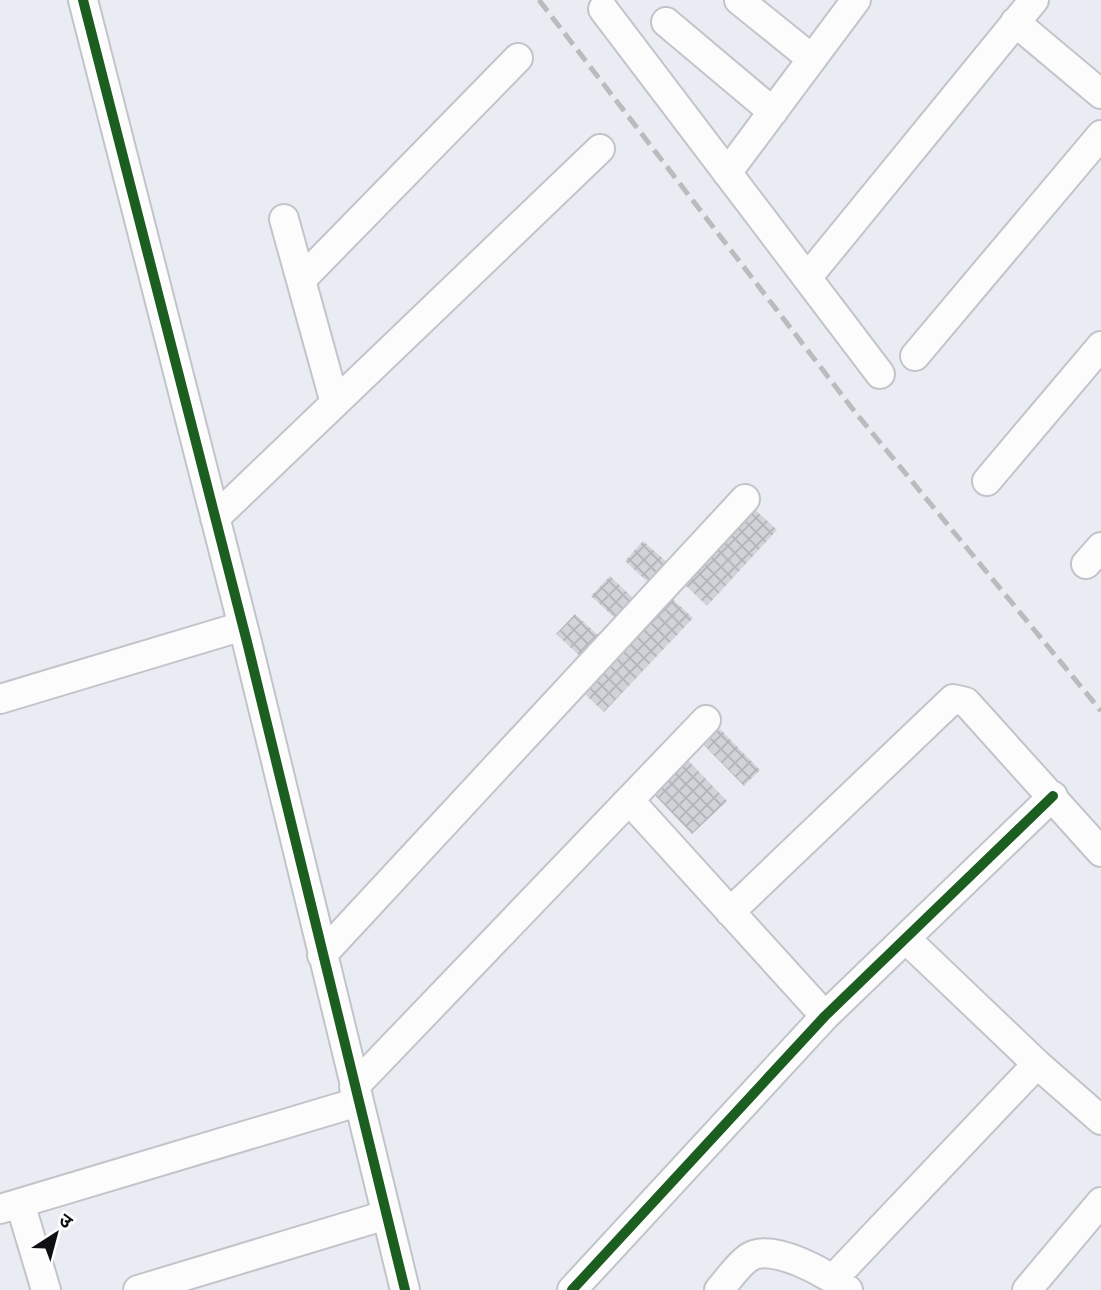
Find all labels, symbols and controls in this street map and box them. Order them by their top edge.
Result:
north arrow [21,1199,91,1269]
text: उ [54,1208,78,1234]

